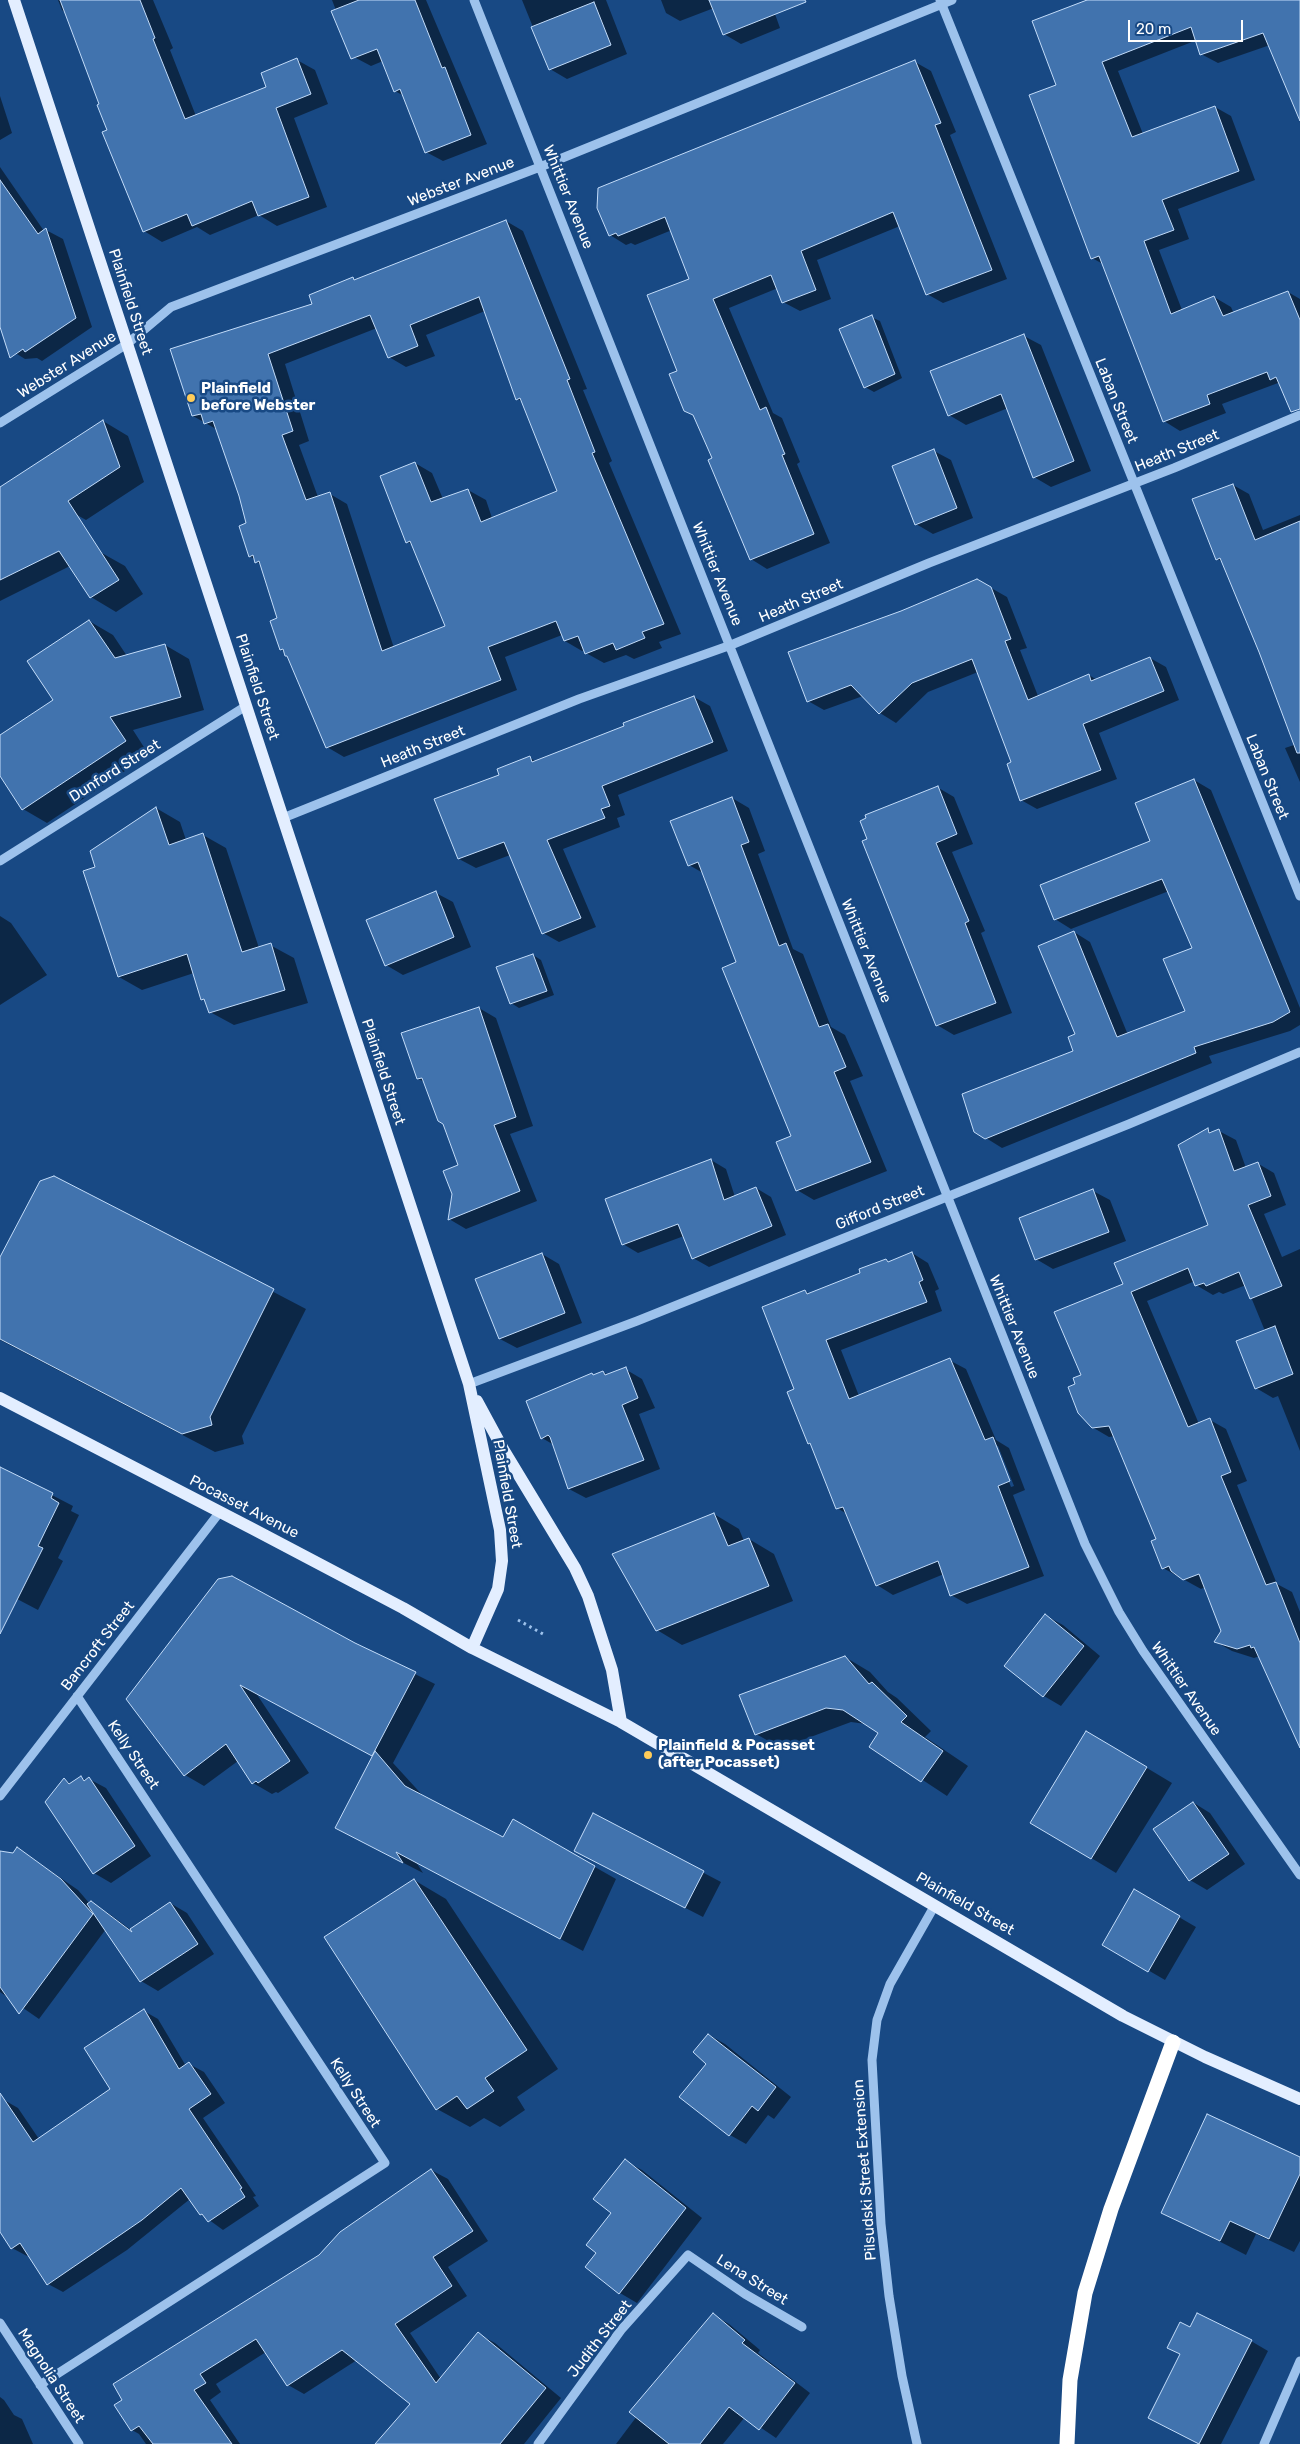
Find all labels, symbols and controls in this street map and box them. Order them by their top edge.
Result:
scale bar [1130,10,1245,42]
text: 20 m [1136,20,1171,38]
street label: Whittier Avenue [539,142,597,252]
street label: Webster Avenue [405,153,517,211]
street label: Plainfield Street [104,247,156,357]
street label: Webster Avenue [14,327,120,403]
street label: Laban Street [1091,356,1141,446]
place label: Plainfield before Webster [201,380,315,415]
marker: Plainfield before Webster [185,392,197,404]
street label: Heath Street [1132,426,1222,476]
street label: Whittier Avenue [688,519,746,629]
street label: Heath Street [756,575,846,627]
street label: Plainfield Street [231,632,283,742]
street label: Heath Street [378,722,468,772]
street label: Laban Street [1242,732,1292,822]
street label: Dunford Street [66,736,164,806]
street label: Whittier Avenue [837,896,895,1006]
street label: Plainfield Street [357,1017,409,1127]
street label: Gifford Street [833,1182,927,1234]
street label: Whittier Avenue [985,1272,1043,1382]
street label: Plainfield Street [489,1438,525,1550]
street label: Pocasset Avenue [186,1472,302,1542]
street label: Bancroft Street [58,1598,138,1694]
street label: Whittier Avenue [1147,1639,1225,1739]
street label: Kelly Street [103,1717,163,1793]
place label: Plainfield & Pocasset (after Pocasset) [658,1737,815,1772]
marker: Plainfield & Pocasset (after Pocasset) [642,1749,654,1761]
street label: Plainfield Street [913,1869,1017,1939]
street label: Kelly Street [326,2055,384,2131]
street label: Pilsudski Street Extension [850,2079,880,2261]
street label: Lena Street [713,2251,791,2309]
street label: Judith Street [564,2297,636,2381]
street label: Magnolia Street [14,2325,88,2427]

